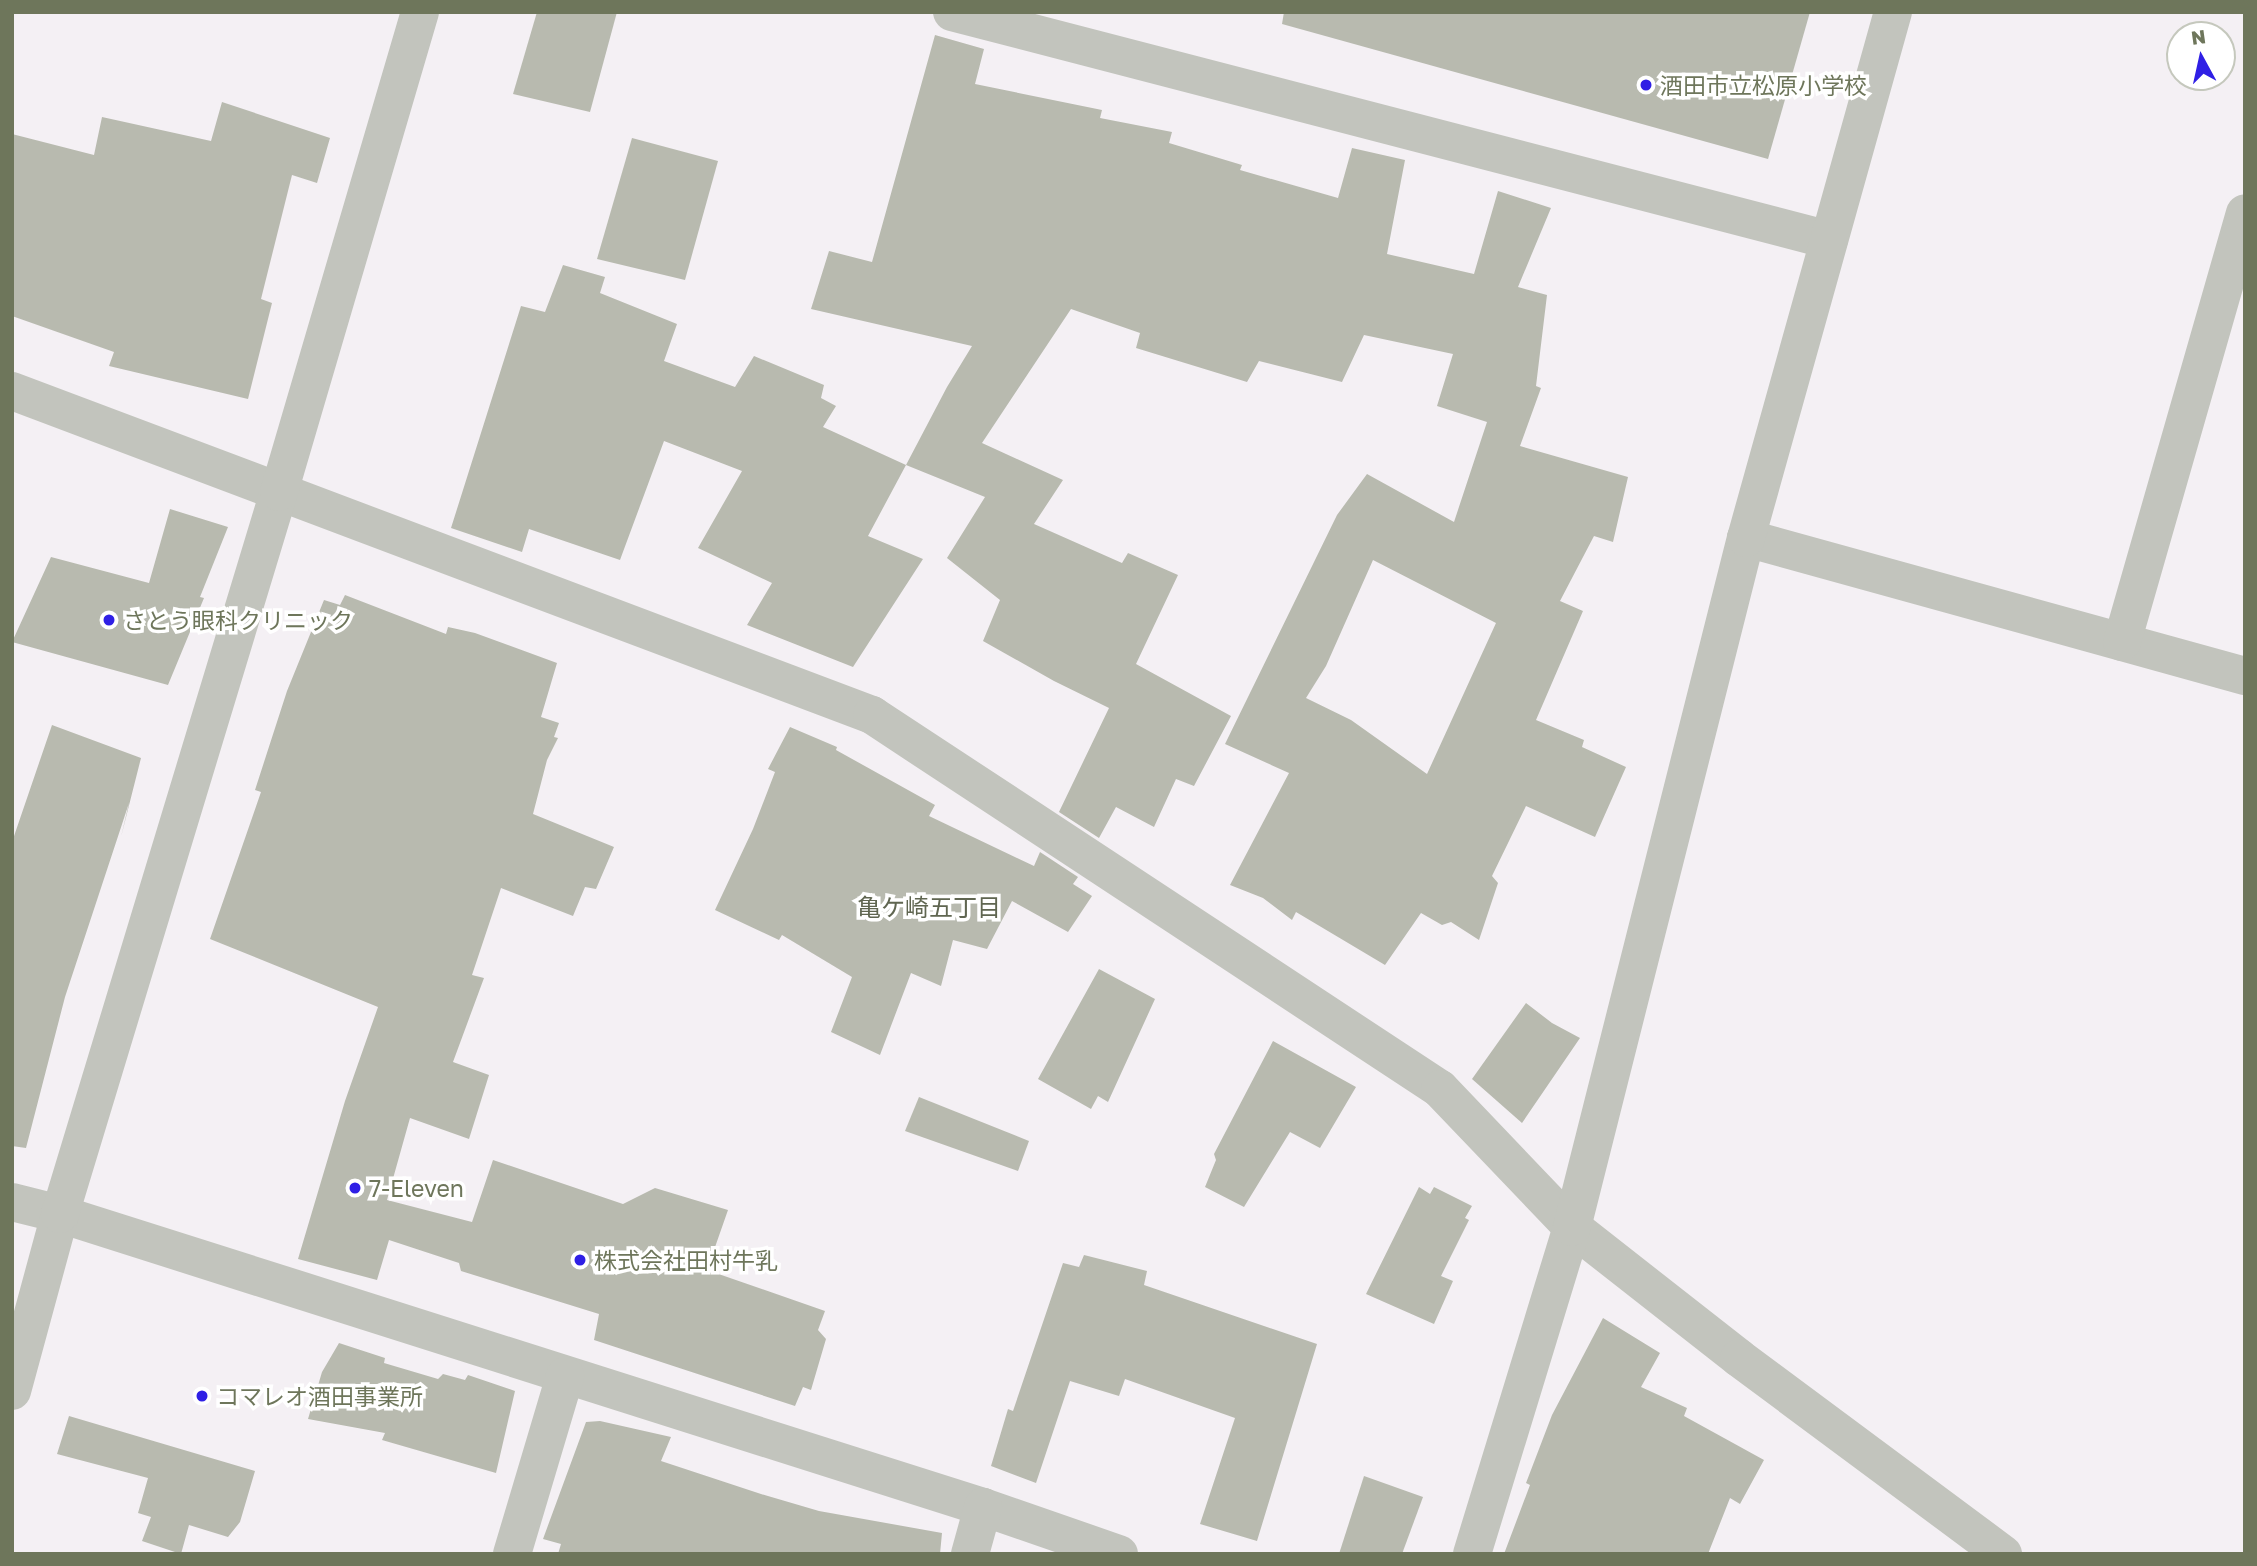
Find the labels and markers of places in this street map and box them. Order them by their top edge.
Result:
place label: 酒田市立松原小学校 [1660,71,1867,99]
marker: 酒田市立松原小学校 [1638,77,1654,93]
place label: さとう眼科クリニック [123,606,353,634]
marker: さとう眼科クリニック [101,612,117,628]
place label: 7-Eleven [369,1174,464,1202]
marker: 7-Eleven [347,1180,363,1196]
place label: 株式会社田村牛乳 [594,1246,778,1274]
marker: 株式会社田村牛乳 [572,1252,588,1268]
place label: コマレオ酒田事業所 [216,1382,423,1410]
marker: コマレオ酒田事業所 [194,1388,210,1404]

